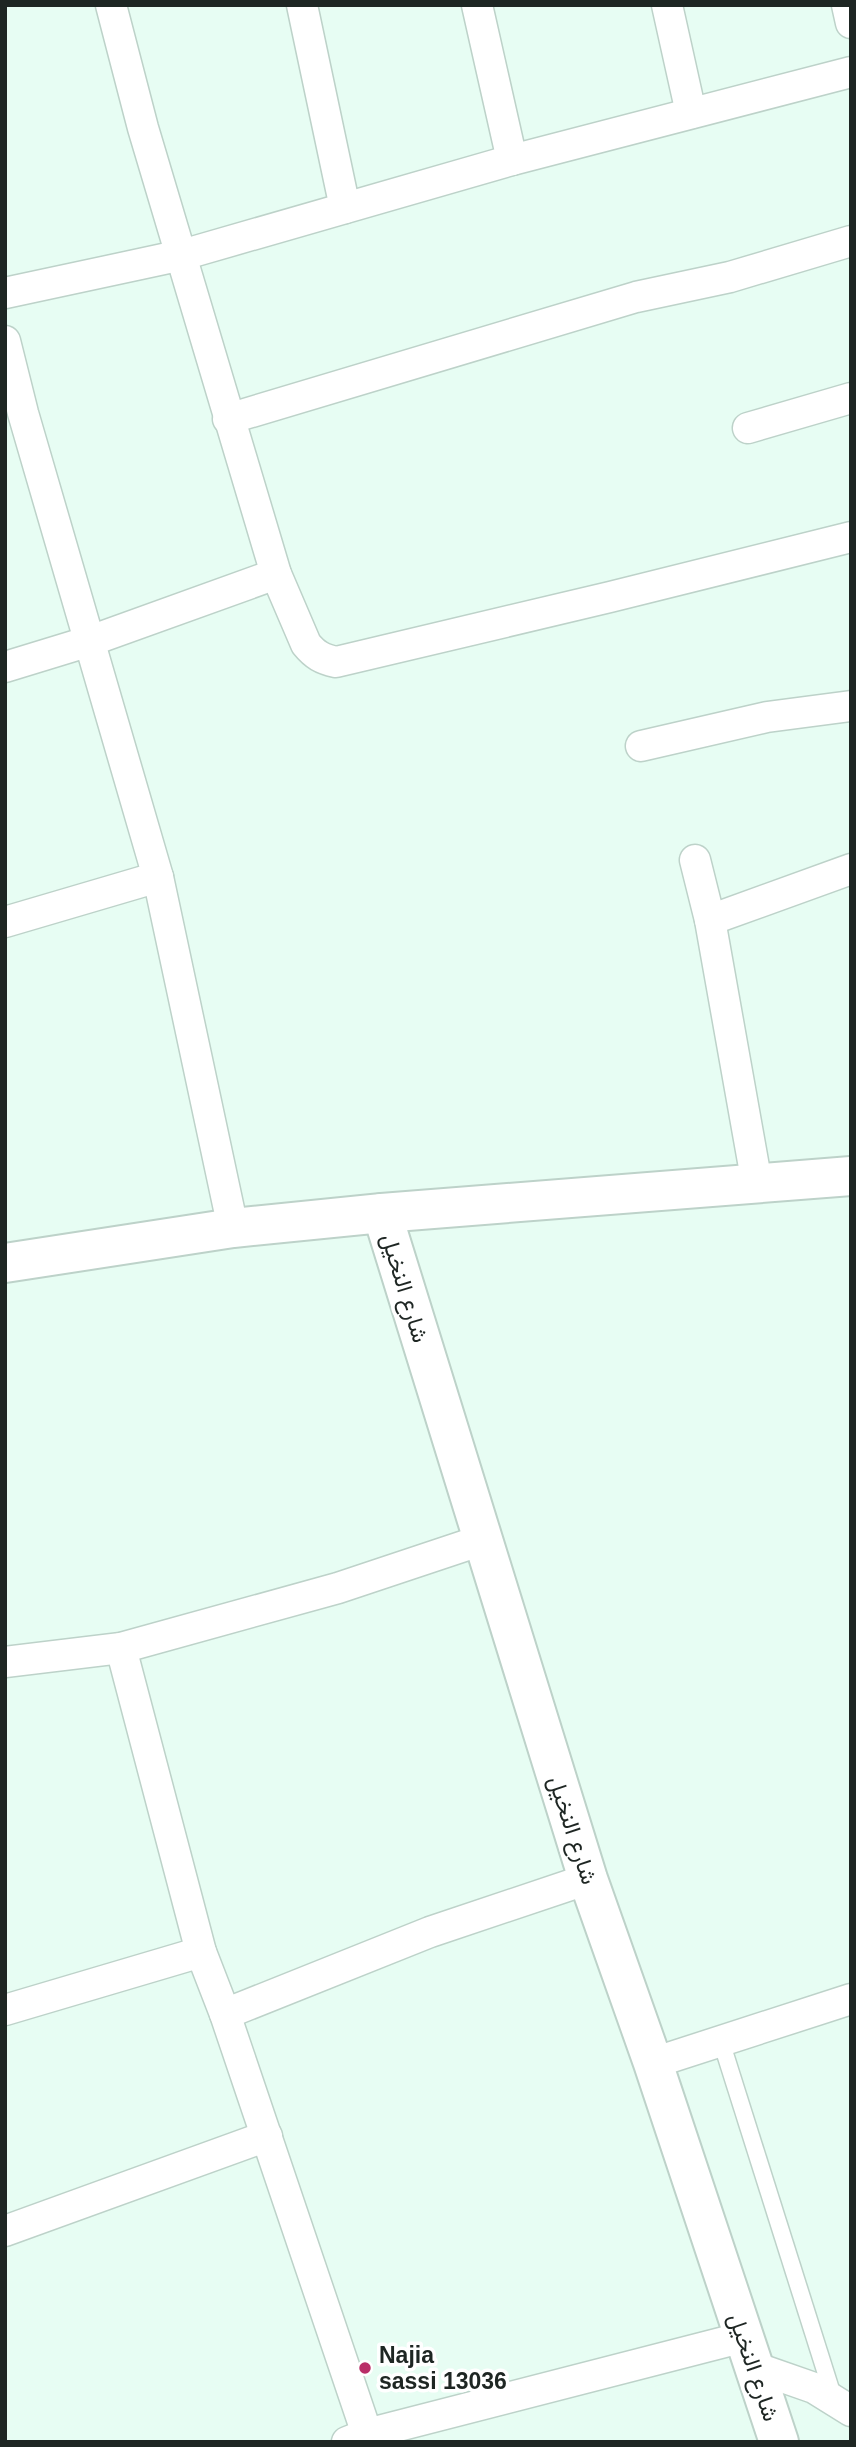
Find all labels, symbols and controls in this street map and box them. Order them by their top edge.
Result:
street label: شارع النخيل [373,1230,434,1347]
street label: شارع النخيل [540,1772,603,1888]
street label: شارع النخيل [721,2310,785,2425]
place label: Najia sassi 13036 [379,2342,507,2394]
marker: Najia sassi 13036 [357,2360,373,2376]

